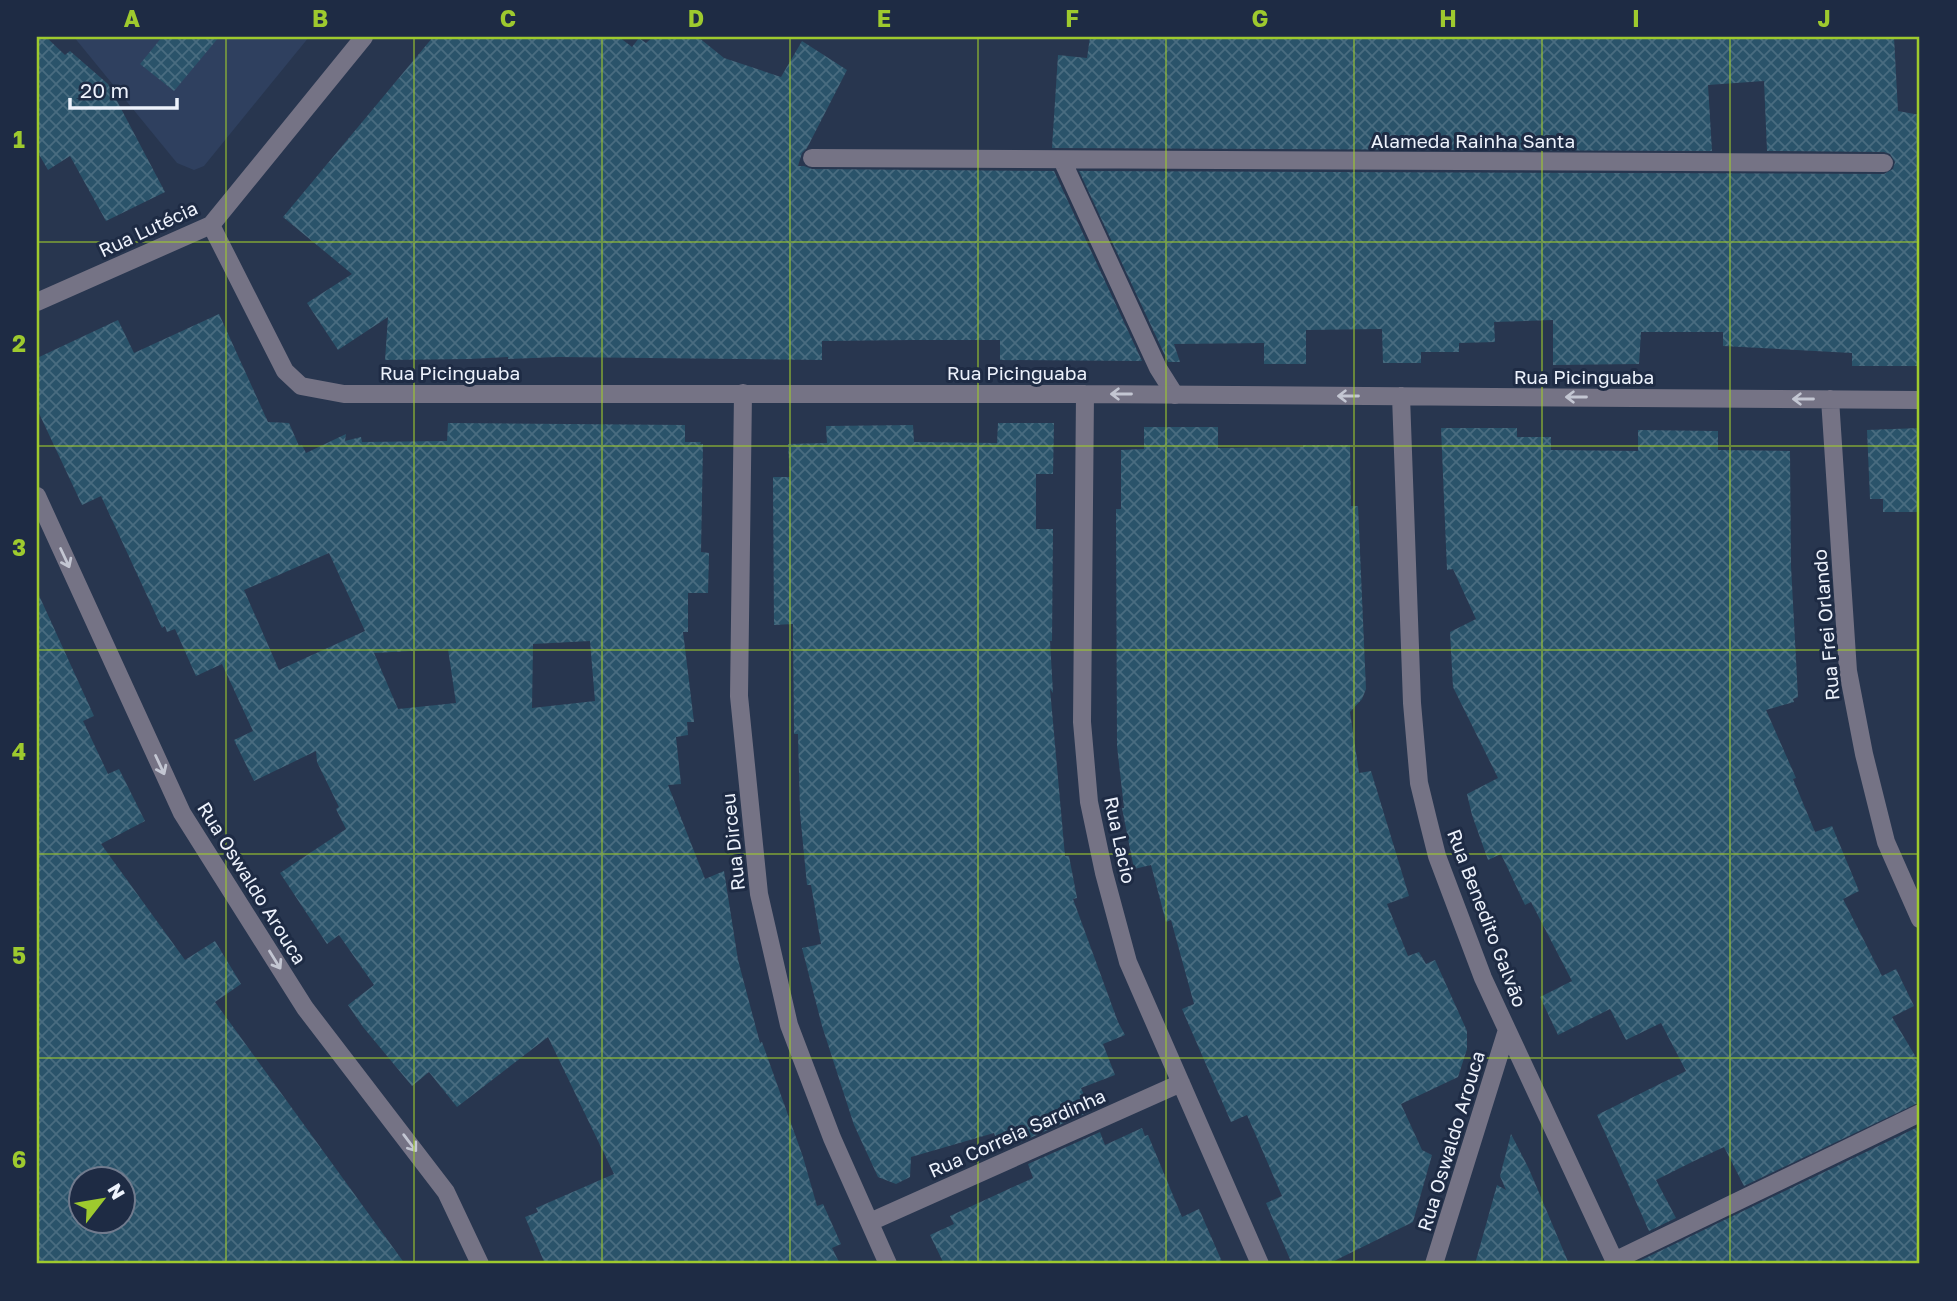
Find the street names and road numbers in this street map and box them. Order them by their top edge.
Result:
street label: Alameda Rainha Santa [1371,129,1575,152]
street label: Rua Lutécia [95,196,201,261]
street label: Rua Picinguaba [380,361,520,384]
street label: Rua Picinguaba [947,361,1087,384]
street label: Rua Picinguaba [1514,365,1654,388]
street label: Rua Frei Orlando [1807,548,1844,702]
street label: Rua Dirceu [716,792,749,892]
street label: Rua Lacio [1100,794,1141,885]
street label: Rua Oswaldo Arouca [193,797,312,968]
street label: Rua Benedito Galvão [1443,826,1532,1010]
street label: Rua Oswaldo Arouca [1412,1048,1489,1234]
street label: Rua Correia Sardinha [925,1083,1109,1182]

